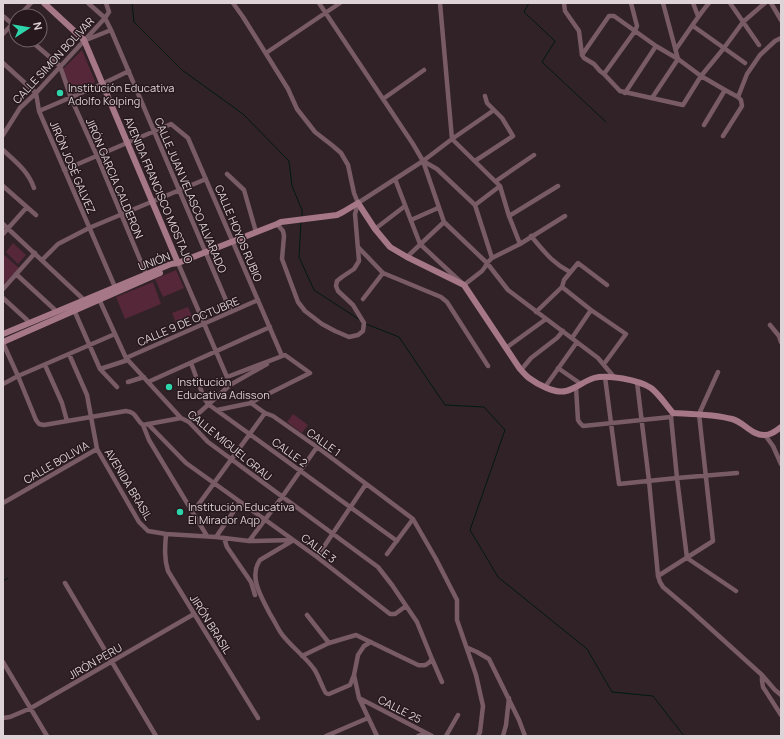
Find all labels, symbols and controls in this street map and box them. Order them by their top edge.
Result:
north arrow [8,8,48,48]
street label: CALLE SIMON BOLIVAR [10,14,96,106]
place label: Institución Educativa Adolfo Kolping [68,80,174,108]
marker: Institución Educativa Adolfo Kolping [55,88,65,98]
street label: AVENIDA FRANCISCO MOSTAJO [121,114,197,266]
street label: JIRÓN GARCIA CALDERON [83,115,147,241]
street label: CALLE JUAN VELASCO ALVARADO [151,115,231,275]
street label: JIRÓN JOSÉ GALVEZ [47,118,99,216]
street label: CALLE HOYOS RUBIO [212,182,266,284]
street label: UNIÓN [136,248,172,274]
street label: CALLE 9 DE OCTUBRE [135,293,241,349]
place label: Institución Educativa Adisson [177,374,270,402]
marker: Institución Educativa Adisson [164,382,174,392]
street label: CALLE MIGUEL GRAU [185,406,275,484]
street label: CALLE 1 [304,425,344,459]
street label: CALLE 2 [269,434,311,470]
street label: CALLE BOLIVIA [20,437,92,487]
street label: AVENIDA BRASIL [102,445,156,523]
place label: Institución Educativa El Mirador Aqp [188,499,294,527]
marker: Institución Educativa El Mirador Aqp [175,507,185,517]
street label: CALLE 3 [298,530,340,566]
street label: JIRÓN BRASIL [187,591,235,657]
street label: JIRÓN PERU [65,640,125,682]
street label: CALLE 25 [376,692,424,726]

